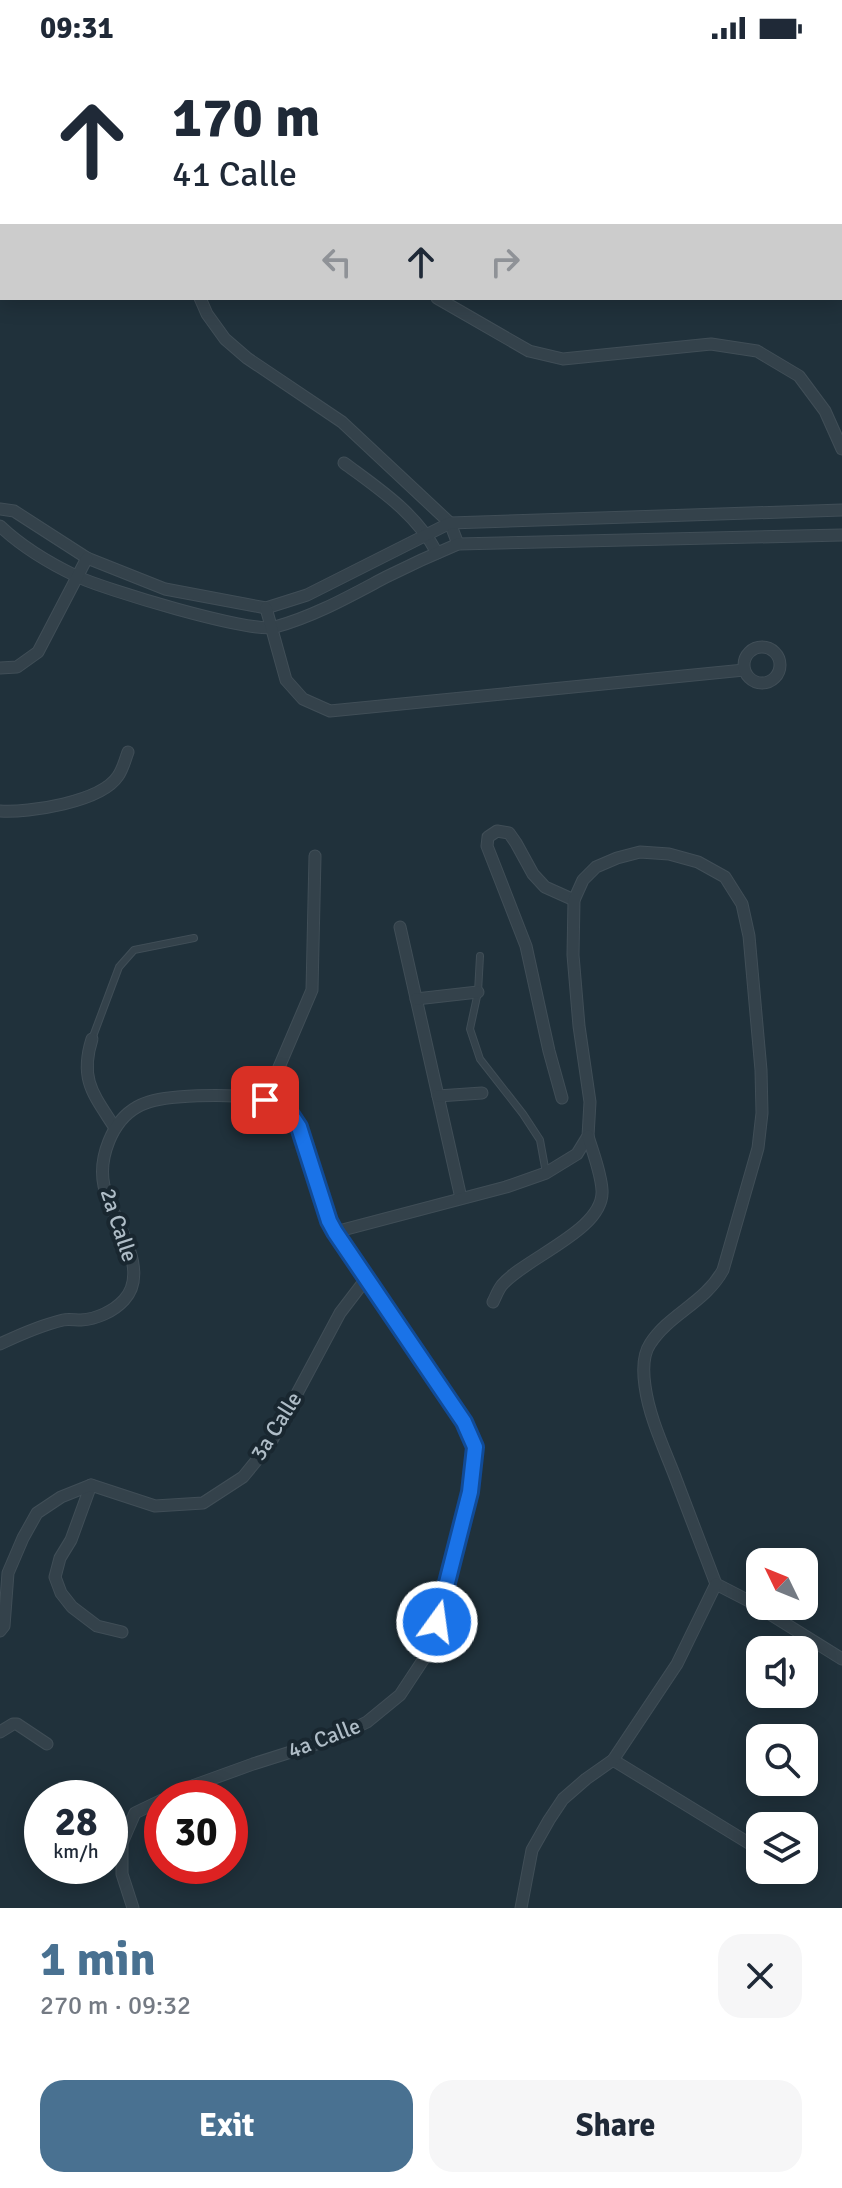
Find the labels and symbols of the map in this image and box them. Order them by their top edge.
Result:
pin [231,1066,299,1134]
street label: 2a Calle [94,1185,144,1265]
street label: 3a Calle [245,1387,307,1465]
north arrow [746,1548,818,1620]
position arrow [395,1580,479,1664]
street label: 4a Calle [284,1712,364,1764]
speed limit sign: 30 [144,1780,248,1884]

